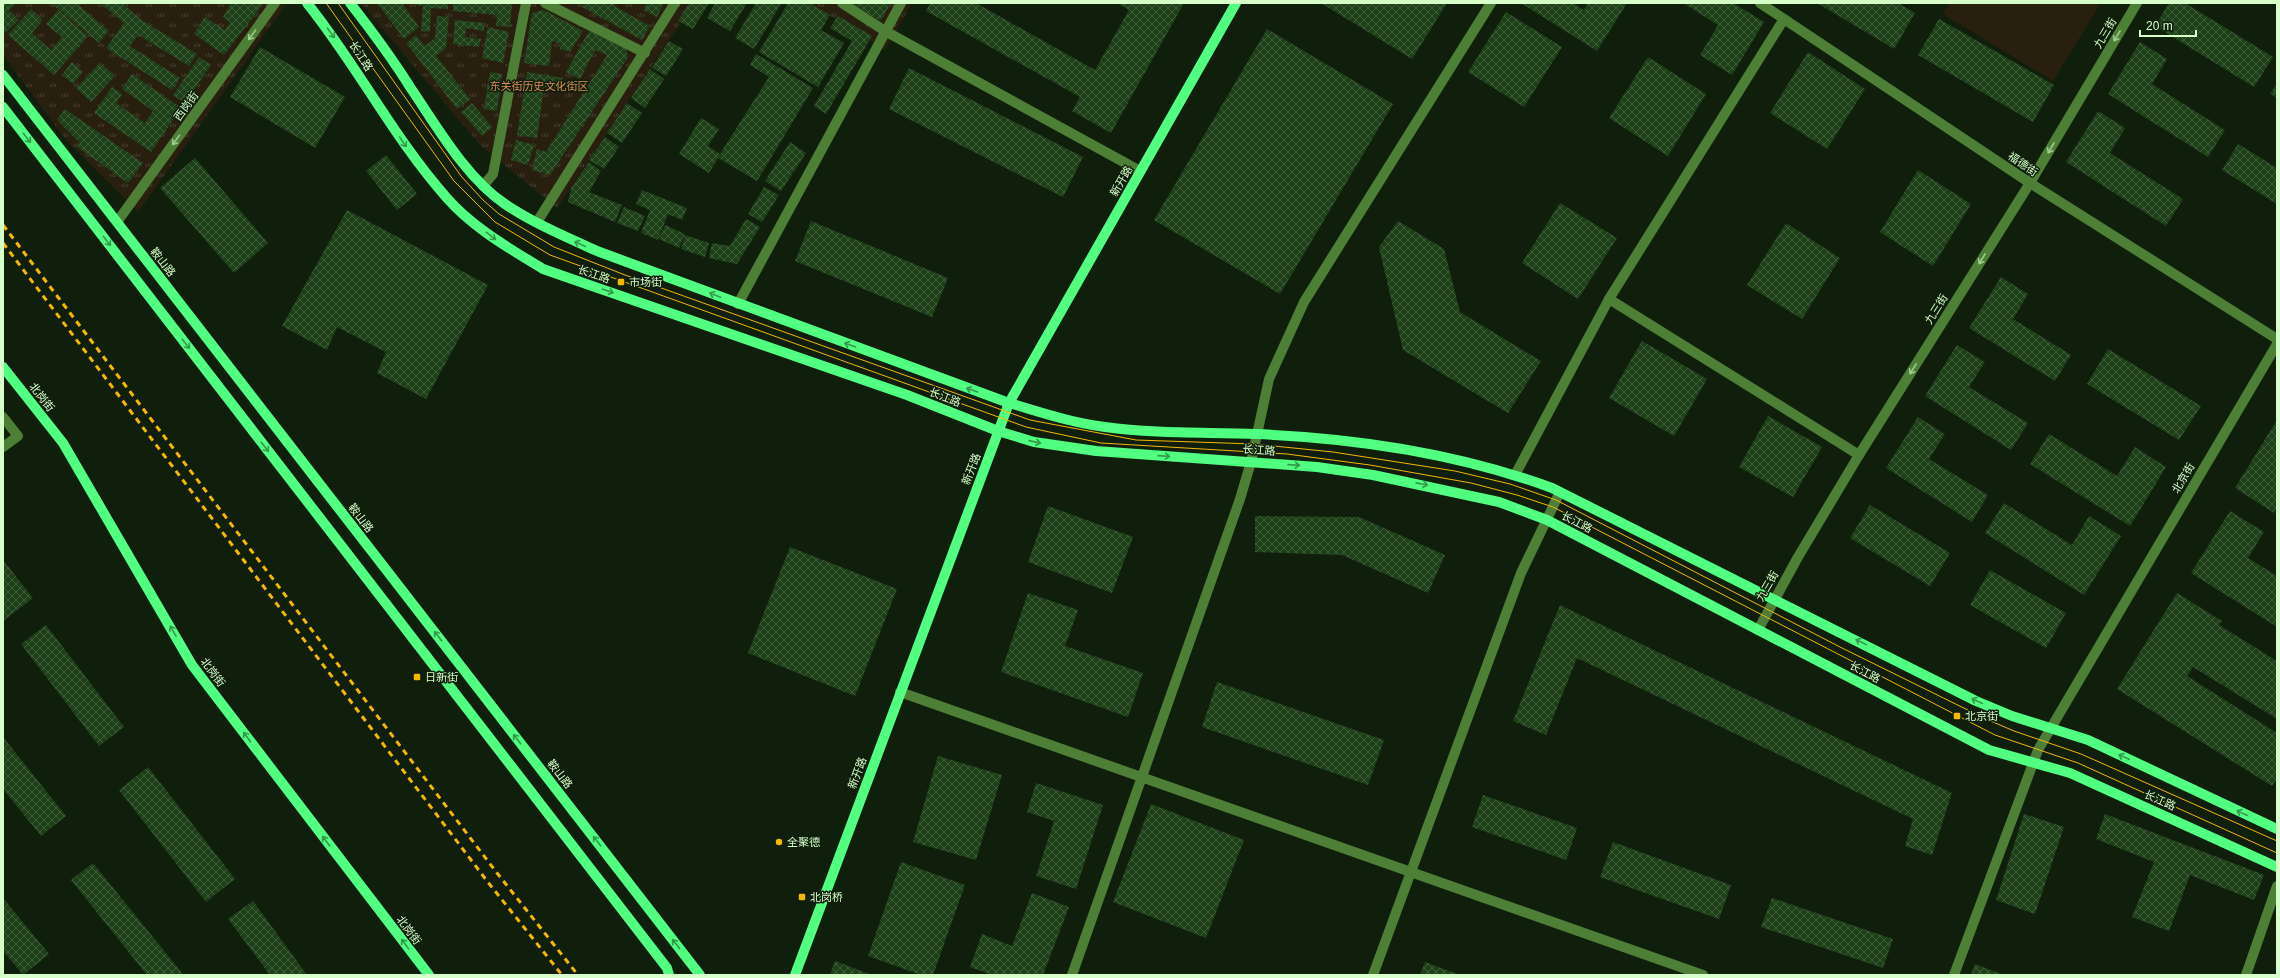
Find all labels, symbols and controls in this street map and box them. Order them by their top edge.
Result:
scale bar [2140,12,2196,38]
street label: 九三街 [2091,16,2119,50]
text: 20 m [2146,19,2173,33]
one-way arrow [327,28,335,39]
one-way arrow [248,29,256,40]
one-way arrow [2113,30,2121,42]
street label: 长江路 [347,39,375,73]
park label: 东关街历史文化街区 [490,80,589,92]
street label: 西岗街 [171,89,201,123]
one-way arrow [23,133,31,144]
one-way arrow [172,135,180,146]
one-way arrow [399,136,407,147]
one-way arrow [2046,142,2054,154]
street label: 福德街 [2006,150,2040,178]
street label: 新开路 [1108,164,1134,198]
one-way arrow [486,232,497,241]
one-way arrow [103,235,111,246]
one-way arrow [575,239,587,247]
street label: 鞍山路 [148,245,178,279]
one-way arrow [1978,253,1986,265]
street label: 长江路 [576,263,612,285]
place label: 市场街 [629,276,662,288]
marker: 市场街 [616,277,626,287]
one-way arrow [602,288,614,296]
one-way arrow [708,291,721,298]
street label: 九三街 [1922,292,1950,326]
one-way arrow [182,338,190,349]
one-way arrow [844,341,857,348]
one-way arrow [1909,363,1917,375]
street label: 北岗街 [27,380,57,414]
street label: 长江路 [927,385,963,409]
one-way arrow [966,385,978,393]
one-way arrow [1029,438,1042,446]
one-way arrow [261,441,270,452]
street label: 长江路 [1242,443,1276,457]
street label: 新开路 [959,451,983,487]
one-way arrow [1157,453,1170,460]
one-way arrow [1287,461,1300,468]
street label: 北京街 [2169,461,2197,495]
one-way arrow [1416,481,1429,489]
street label: 鞍山路 [346,501,376,535]
street label: 长江路 [1560,509,1594,535]
street label: 九三街 [1754,569,1780,603]
one-way arrow [168,625,176,637]
one-way arrow [433,630,442,641]
one-way arrow [1855,638,1867,646]
street label: 北岗街 [198,655,228,689]
street label: 长江路 [1848,659,1882,685]
place label: 日新街 [425,671,458,683]
marker: 日新街 [412,672,422,682]
one-way arrow [1971,697,1983,704]
place label: 北京街 [1965,710,1998,722]
marker: 北京街 [1952,711,1962,721]
one-way arrow [243,732,252,743]
one-way arrow [513,733,521,744]
one-way arrow [2118,753,2130,760]
street label: 新开路 [846,755,868,791]
street label: 鞍山路 [545,757,575,791]
street label: 长江路 [2142,788,2178,812]
one-way arrow [2236,809,2248,816]
one-way arrow [322,835,330,846]
one-way arrow [592,836,601,847]
place label: 全聚德 [787,836,820,848]
marker: 全聚德 [774,837,784,847]
place label: 北岗桥 [810,891,843,903]
marker: 北岗桥 [797,892,807,902]
street label: 北岗街 [394,913,424,947]
one-way arrow [401,939,409,950]
one-way arrow [672,939,681,950]

